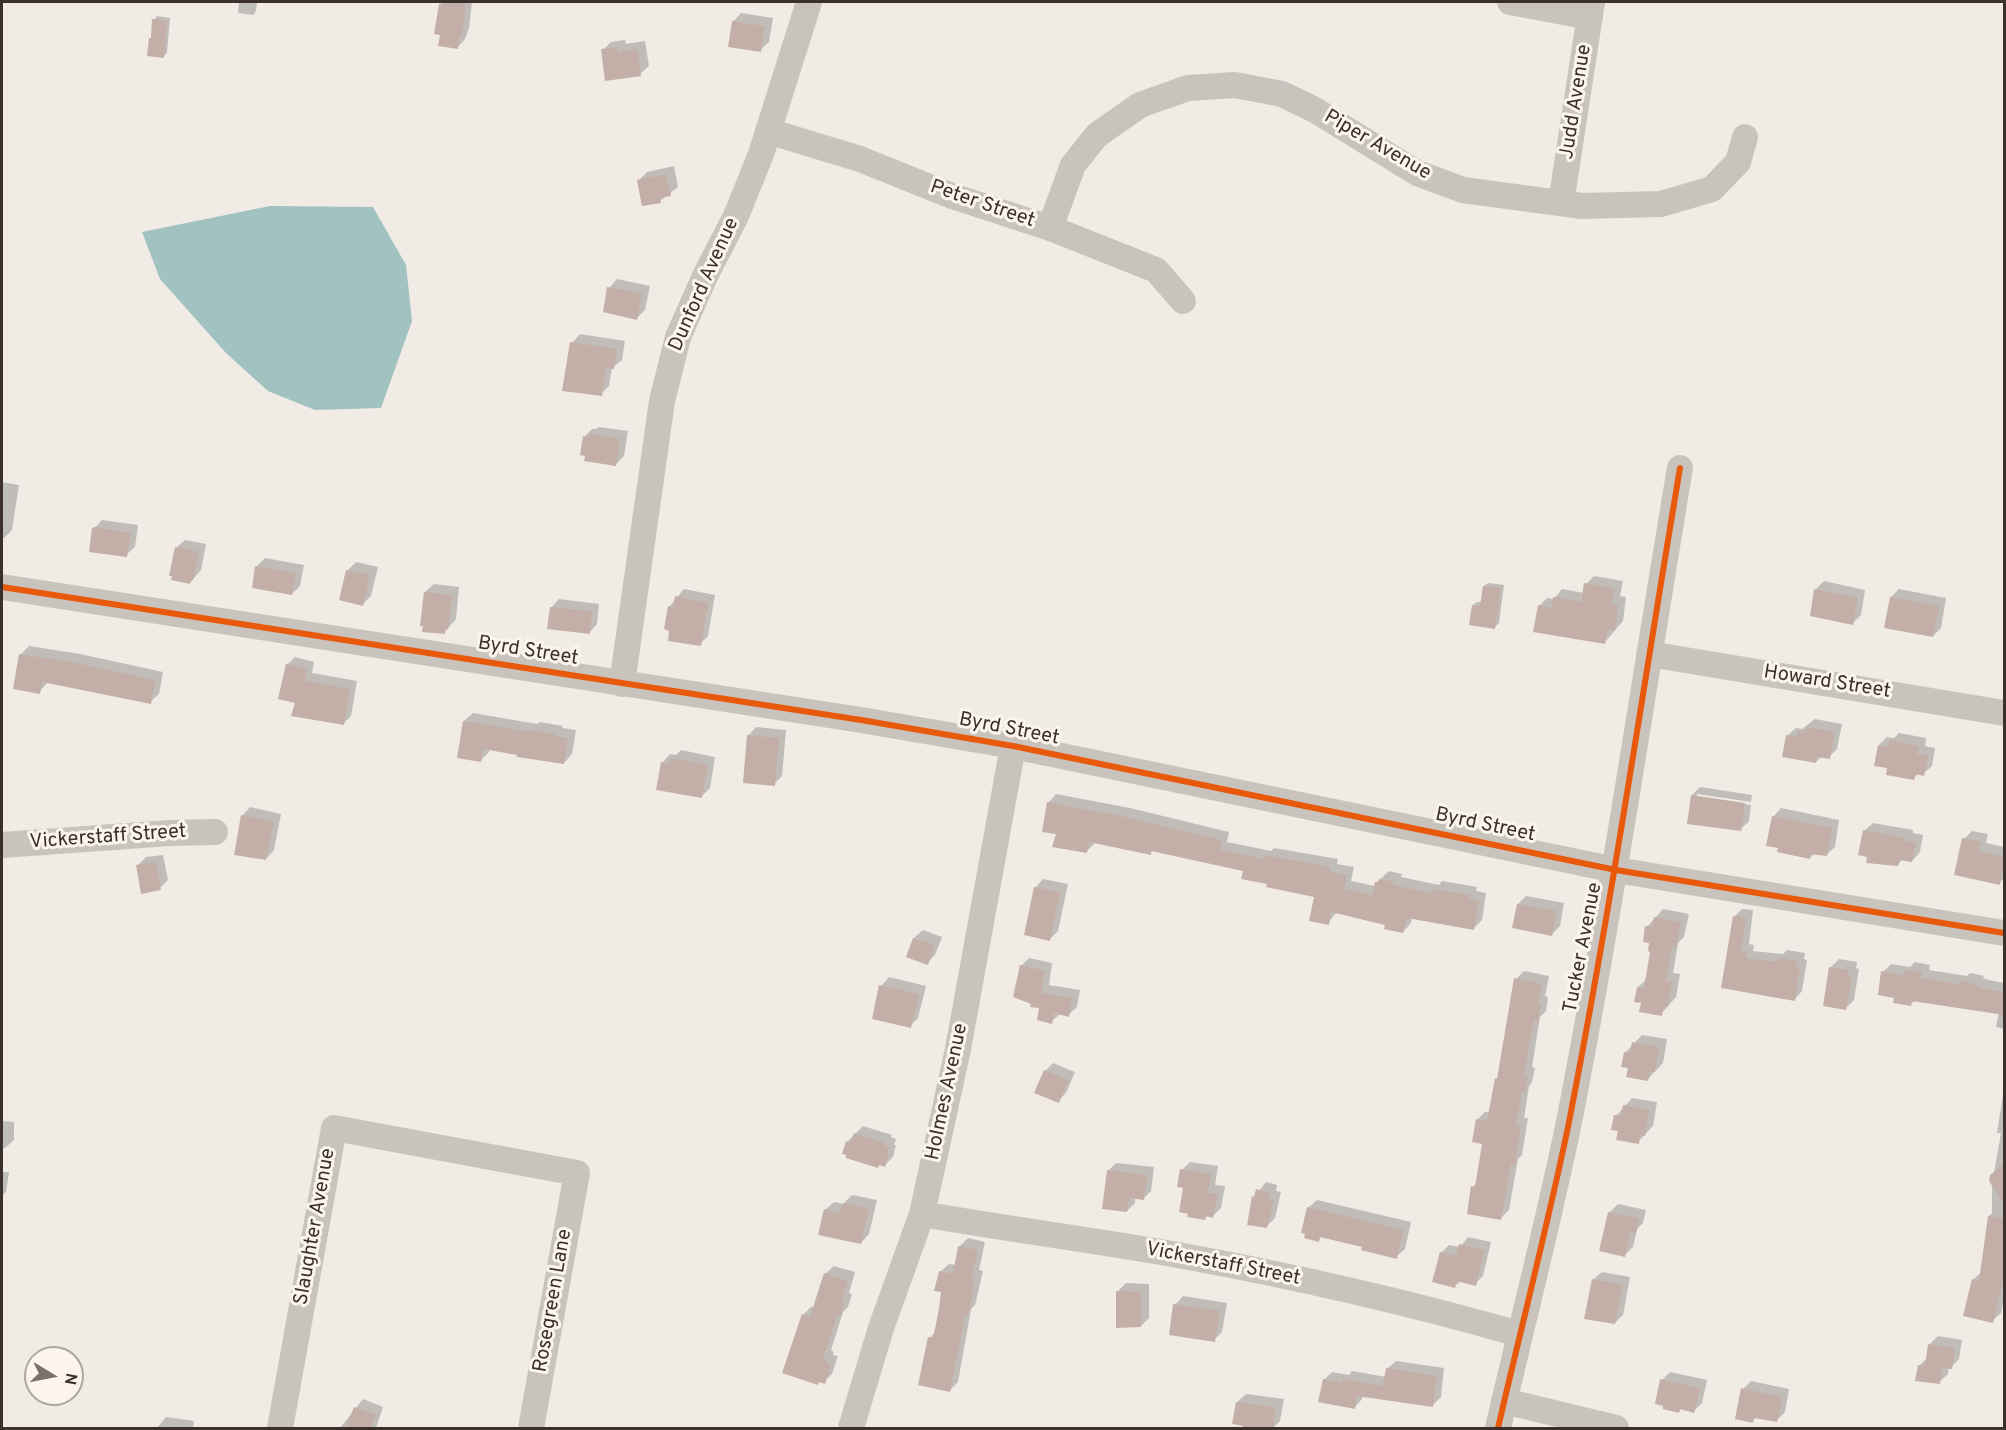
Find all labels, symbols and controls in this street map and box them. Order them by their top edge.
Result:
street label: Judd Avenue [1556,43,1598,161]
street label: Piper Avenue [1319,106,1435,186]
street label: Peter Street [927,176,1037,234]
street label: Dunford Avenue [665,215,745,355]
street label: Byrd Street [476,632,580,672]
street label: Howard Street [1762,661,1892,705]
street label: Byrd Street [957,709,1061,751]
street label: Byrd Street [1433,804,1537,848]
street label: Vickerstaff Street [29,821,187,855]
street label: Tucker Avenue [1560,881,1608,1015]
street label: Holmes Avenue [922,1021,974,1163]
street label: Slaughter Avenue [290,1147,342,1307]
street label: Rosegreen Lane [530,1227,578,1375]
street label: Vickerstaff Street [1144,1238,1302,1292]
north arrow [24,1346,84,1406]
text: N [59,1371,81,1386]

